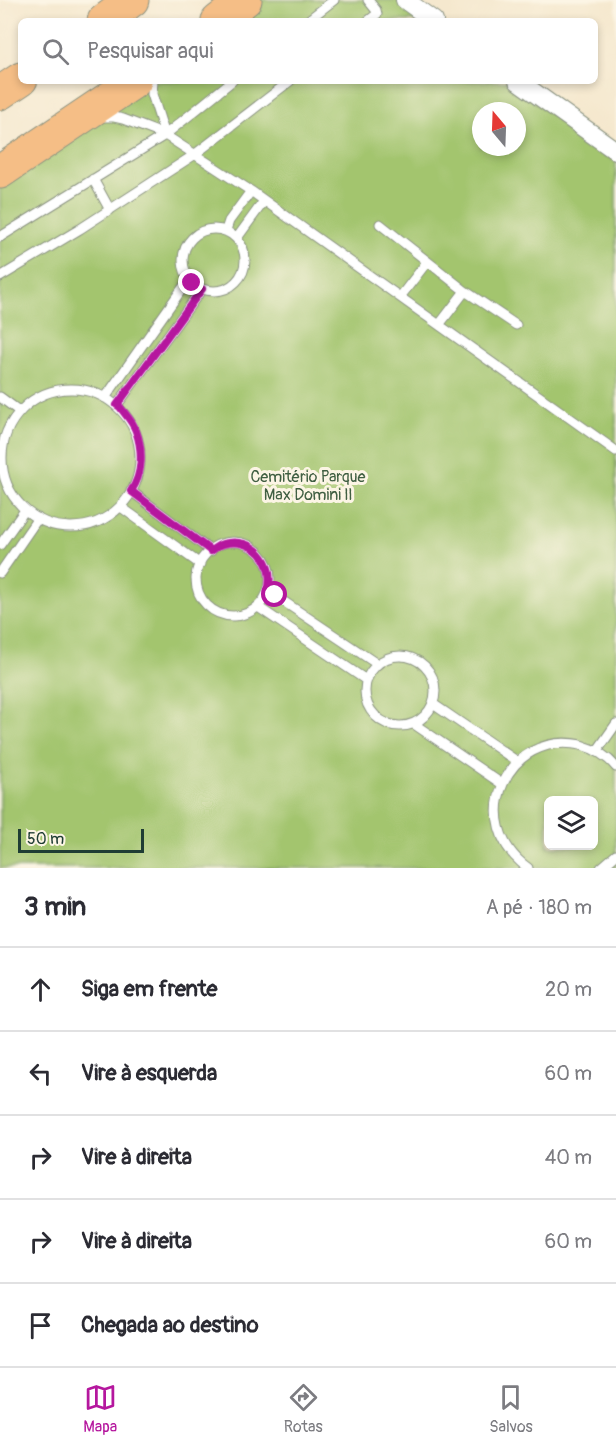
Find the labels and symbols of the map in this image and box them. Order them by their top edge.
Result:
north arrow [472,102,526,156]
route end [178,269,204,295]
park label: Cemitério Parque Max Domini ll [250,467,366,505]
route start [261,581,287,607]
scale bar [18,826,144,854]

